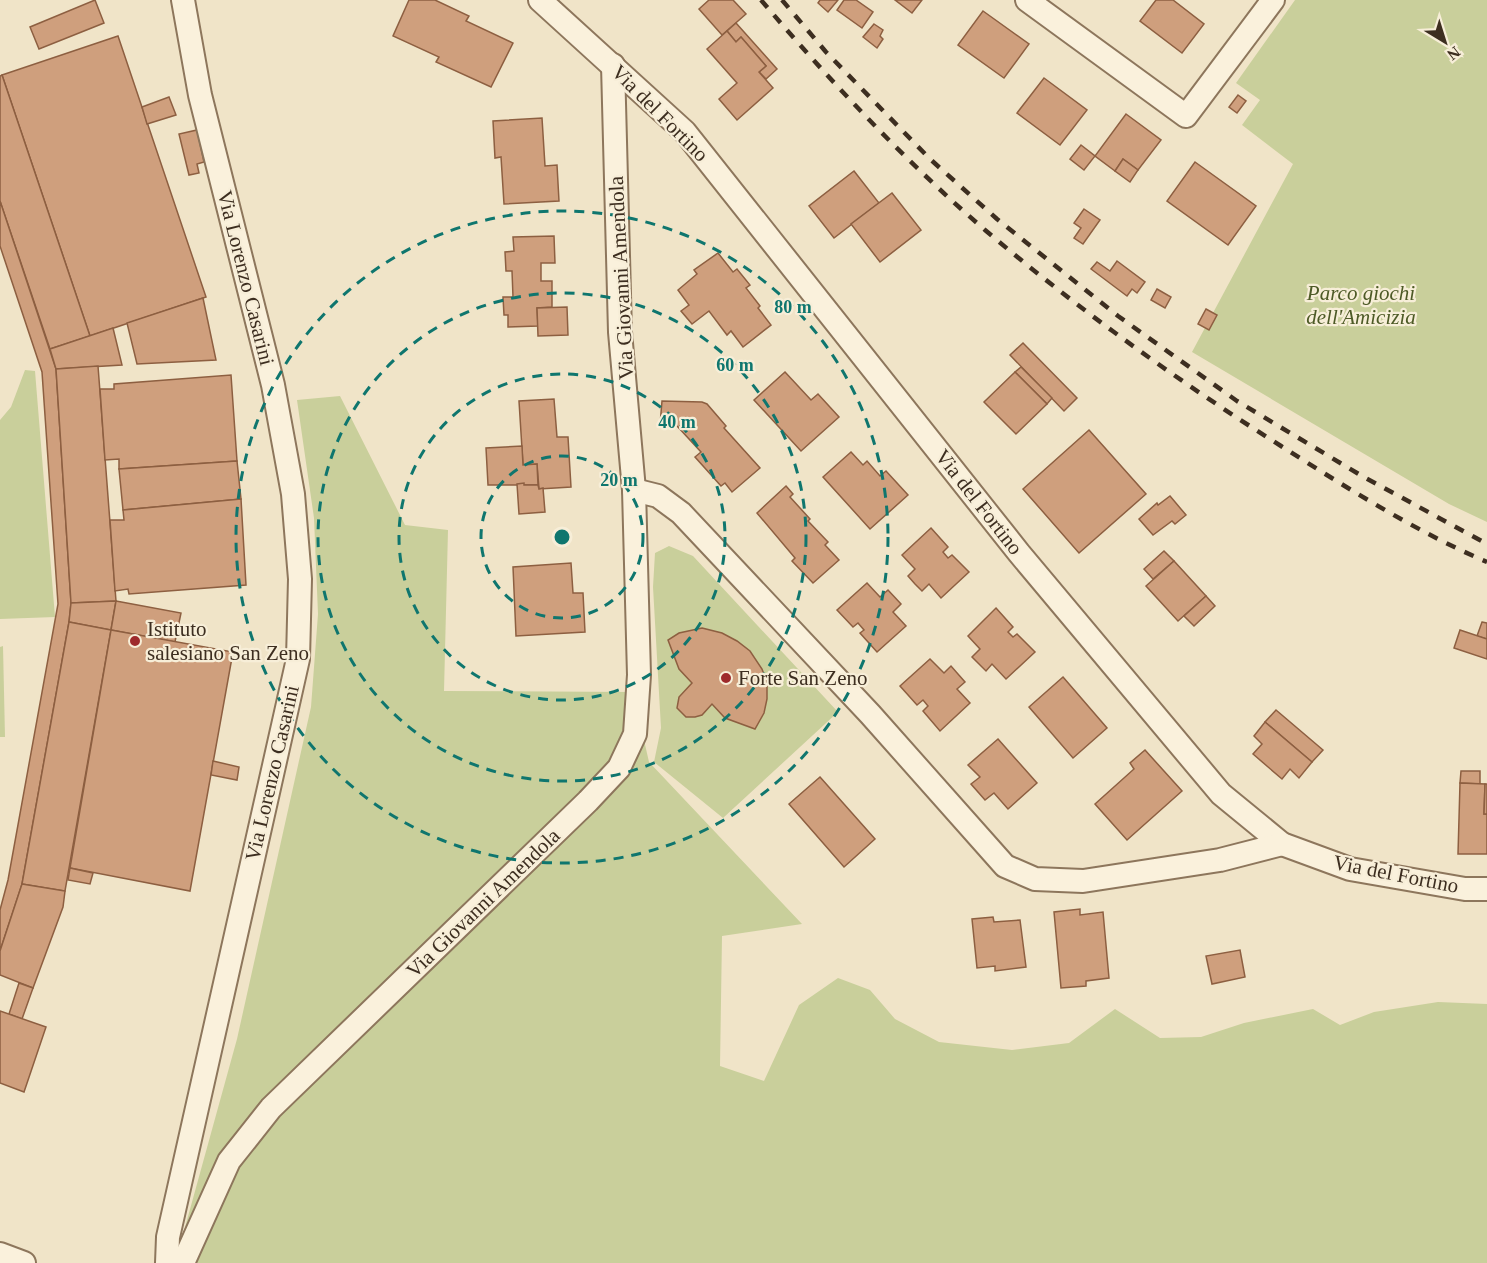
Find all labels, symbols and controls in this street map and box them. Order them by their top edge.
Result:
north arrow [1415,12,1475,72]
text: N [1444,43,1464,64]
street label: Via del Fortino [607,60,713,166]
street label: Via Giovanni Amendola [604,175,638,381]
street label: Via Lorenzo Casarini [213,188,279,368]
park label: Parco giochi dell'Amicizia [1306,281,1416,329]
text: 80 m [774,297,812,317]
text: 60 m [716,355,754,375]
text: 40 m [658,412,696,432]
street label: Via del Fortino [930,445,1028,559]
text: 20 m [600,470,638,490]
centre of rings [552,527,572,547]
place label: Istituto salesiano San Zeno [147,617,309,665]
marker: Istituto salesiano San Zeno [128,634,142,648]
place label: Forte San Zeno [738,666,867,690]
marker: Forte San Zeno [719,671,733,685]
street label: Via Lorenzo Casarini [240,683,304,863]
street label: Via Giovanni Amendola [401,823,565,983]
street label: Via del Fortino [1331,850,1461,898]

